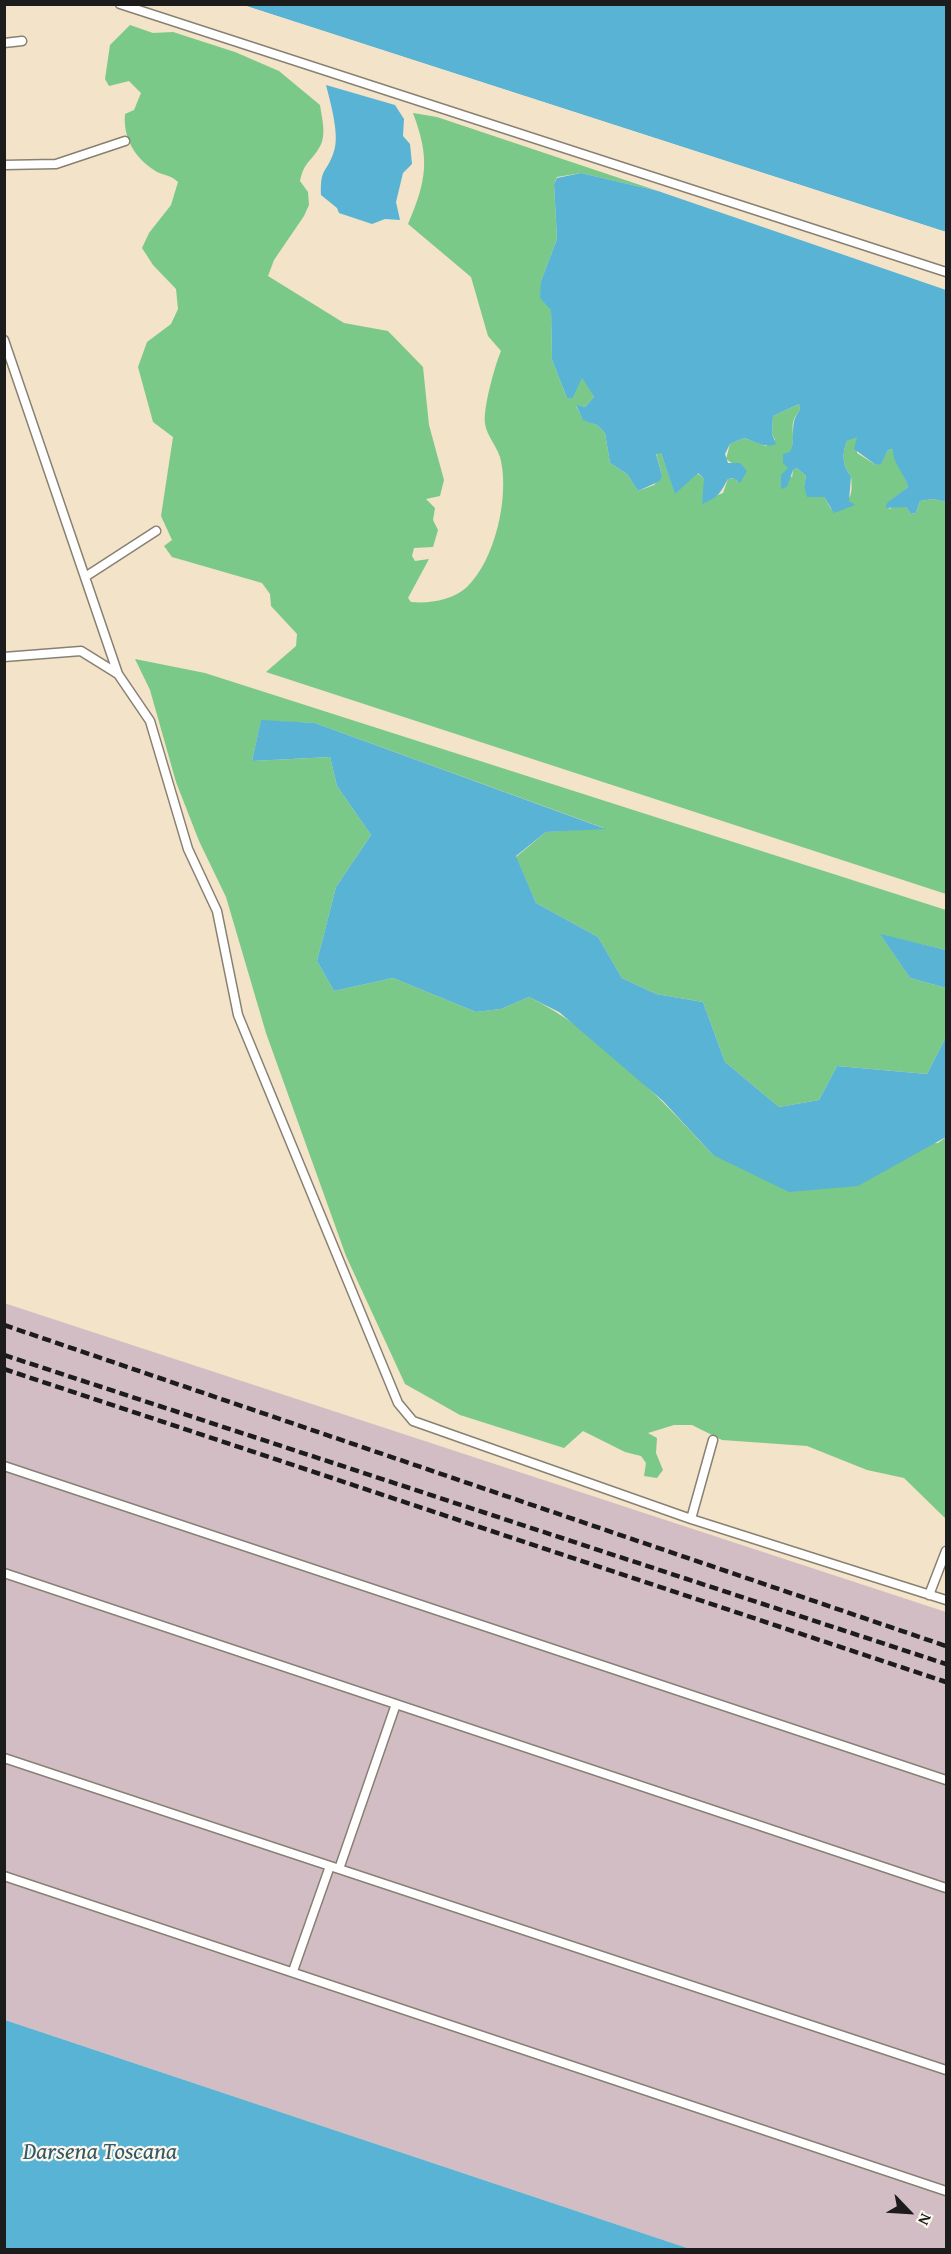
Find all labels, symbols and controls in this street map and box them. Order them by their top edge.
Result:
water label: Darsena Toscana [23,2139,177,2167]
north arrow [879,2182,939,2242]
text: N [912,2210,938,2230]

